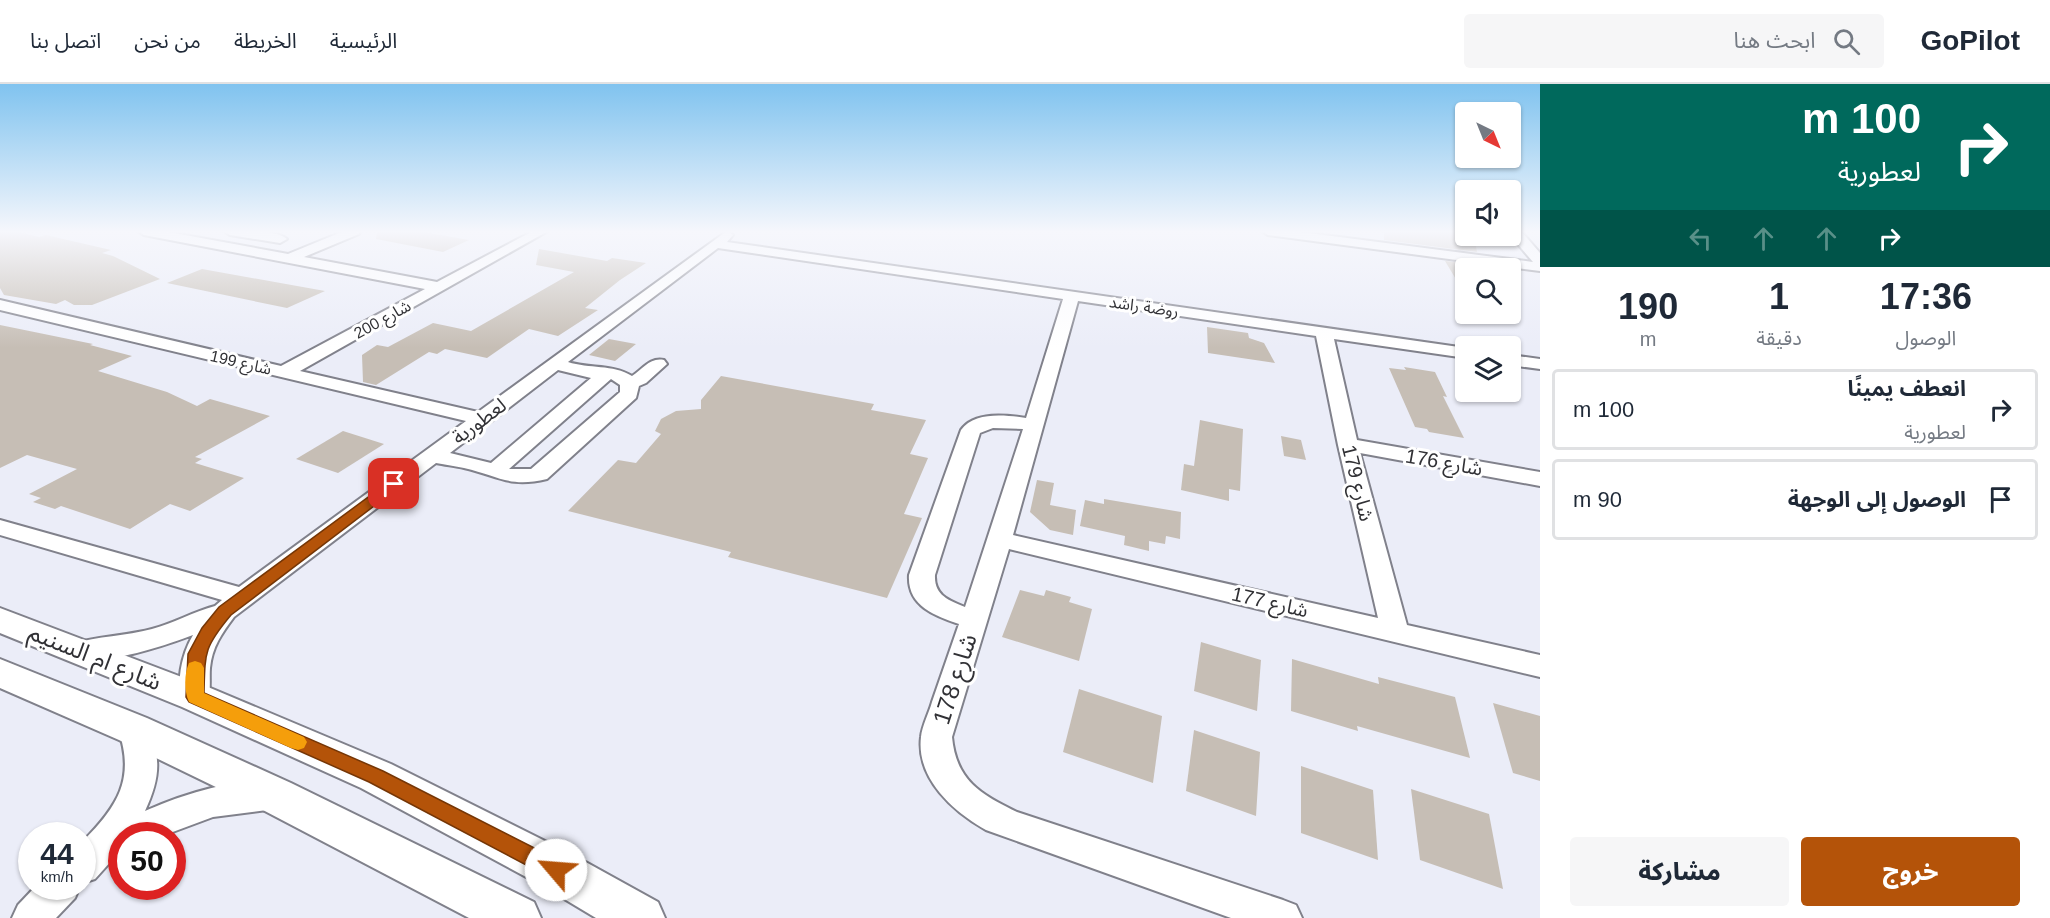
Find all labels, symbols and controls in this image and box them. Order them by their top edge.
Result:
search box [1464,14,1884,68]
icon: search [1830,25,1863,58]
text: GoPilot [1920,25,2020,56]
text: ابحث هنا [1734,28,1815,53]
text: اتصل بنا [30,29,101,52]
text: من نحن [134,29,201,52]
text: الخريطة [234,29,297,52]
text: الرئيسية [330,29,397,52]
text: 100 m [1802,95,1921,142]
north arrow [1455,102,1521,168]
map controls [1455,102,1521,402]
icon: right [1942,108,2020,186]
text: لعطورية [1838,157,1921,187]
button: sound [1455,180,1521,246]
icon: left [1684,222,1717,255]
icon: ahead [1747,222,1780,255]
icon: ahead [1810,222,1843,255]
icon: right [1873,222,1906,255]
button: search [1455,258,1521,324]
text: 1 [1769,276,1789,317]
text: 17:36 [1880,276,1972,317]
text: 190 [1618,286,1678,327]
street label: روضة راشد [1108,293,1180,321]
street label: شارع 200 [351,297,416,345]
text: دقيقة [1756,327,1802,349]
text: الوصول [1895,327,1956,349]
text: m [1640,328,1656,350]
button: layers [1455,336,1521,402]
street label: شارع 199 [208,347,273,382]
text: انعطف يمينًا [1847,376,1966,401]
icon: right [1984,393,2017,426]
street label: لعطورية [448,394,511,449]
text: 100 m [1573,397,1634,422]
text: لعطورية [1904,421,1966,443]
street label: شارع 179 [1334,443,1378,524]
street label: شارع 176 [1403,444,1484,484]
pin [368,458,419,509]
icon: arrive [377,467,410,500]
icon: arrive [1984,483,2017,516]
text: 90 m [1573,487,1622,512]
text: الوصول إلى الوجهة [1788,487,1966,512]
street label: شارع 177 [1229,583,1310,625]
street label: شارع ام السنيم [23,618,165,700]
street label: شارع 178 [927,630,986,729]
speed limit sign: 50 [108,822,186,900]
text: 44 [40,837,74,870]
button: مشاركة [1570,837,1789,906]
button: خروج [1801,837,2020,906]
position arrow [524,838,588,902]
text: km/h [41,868,73,885]

